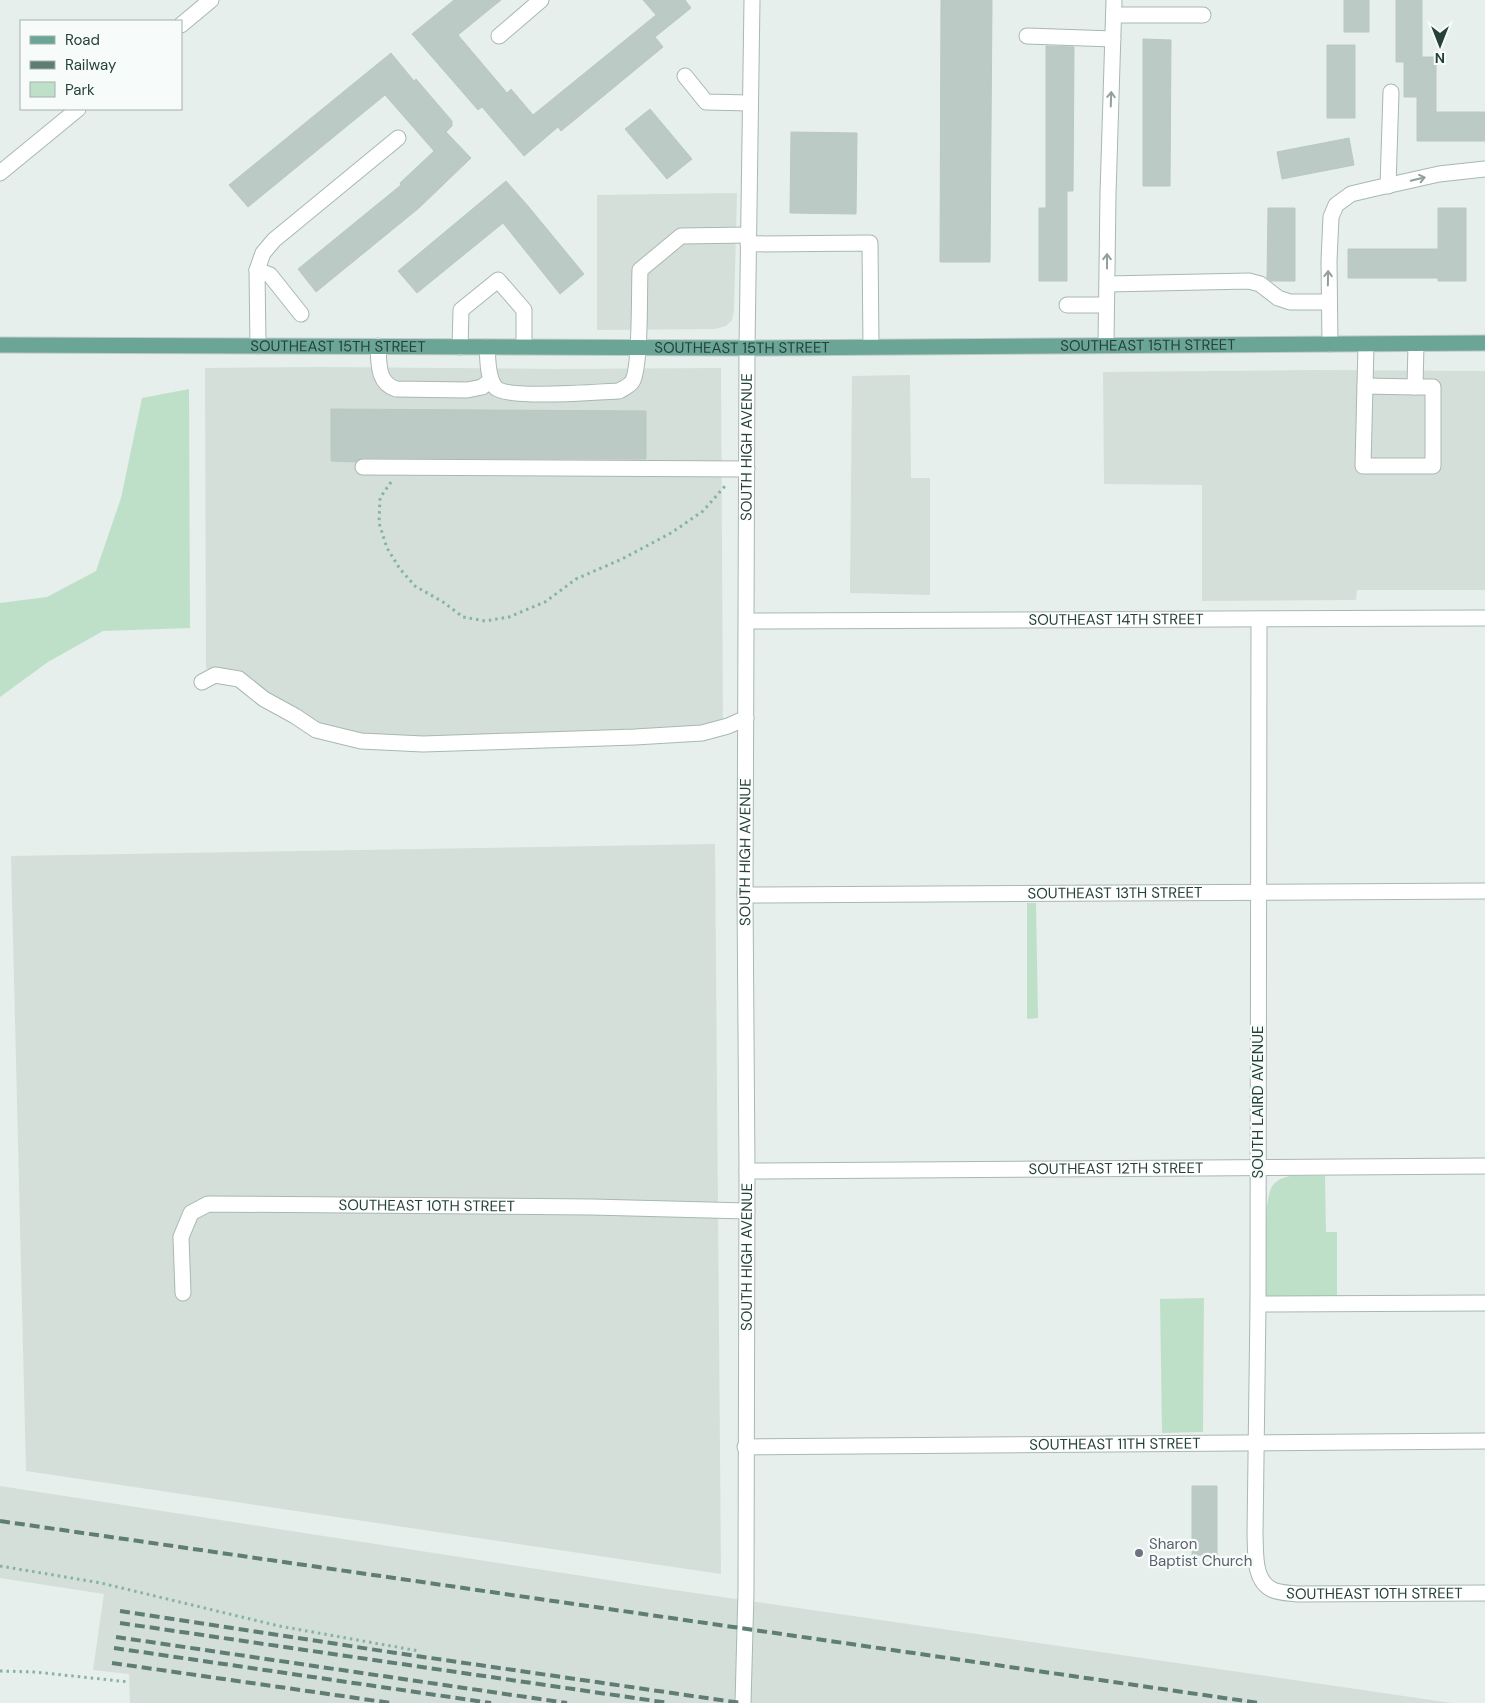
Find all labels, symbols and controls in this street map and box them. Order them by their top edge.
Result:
legend [20,20,182,110]
north arrow [1415,20,1465,70]
text: Road [65,30,100,50]
text: N [1435,49,1445,67]
text: Railway [65,55,117,75]
text: Park [65,80,95,100]
one-way arrow [1107,91,1116,107]
one-way arrow [1410,174,1426,183]
one-way arrow [1102,254,1112,270]
one-way arrow [1324,270,1333,286]
street label: SOUTHEAST 15TH STREET [1060,335,1236,356]
street label: SOUTHEAST 15TH STREET [250,336,426,357]
street label: SOUTHEAST 15TH STREET [654,337,830,358]
street label: SOUTH HIGH AVENUE [736,373,757,521]
street label: SOUTHEAST 14TH STREET [1028,609,1204,630]
street label: SOUTH HIGH AVENUE [735,778,755,926]
street label: SOUTHEAST 13TH STREET [1027,883,1203,903]
street label: SOUTH LAIRD AVENUE [1248,1025,1268,1179]
street label: SOUTHEAST 12TH STREET [1028,1158,1204,1179]
street label: SOUTH HIGH AVENUE [737,1183,757,1331]
street label: SOUTHEAST 10TH STREET [338,1195,515,1216]
street label: SOUTHEAST 11TH STREET [1029,1433,1201,1455]
place label: Sharon Baptist Church [1149,1534,1252,1571]
marker: Sharon Baptist Church [1133,1547,1145,1559]
street label: SOUTHEAST 10TH STREET [1285,1583,1463,1604]

